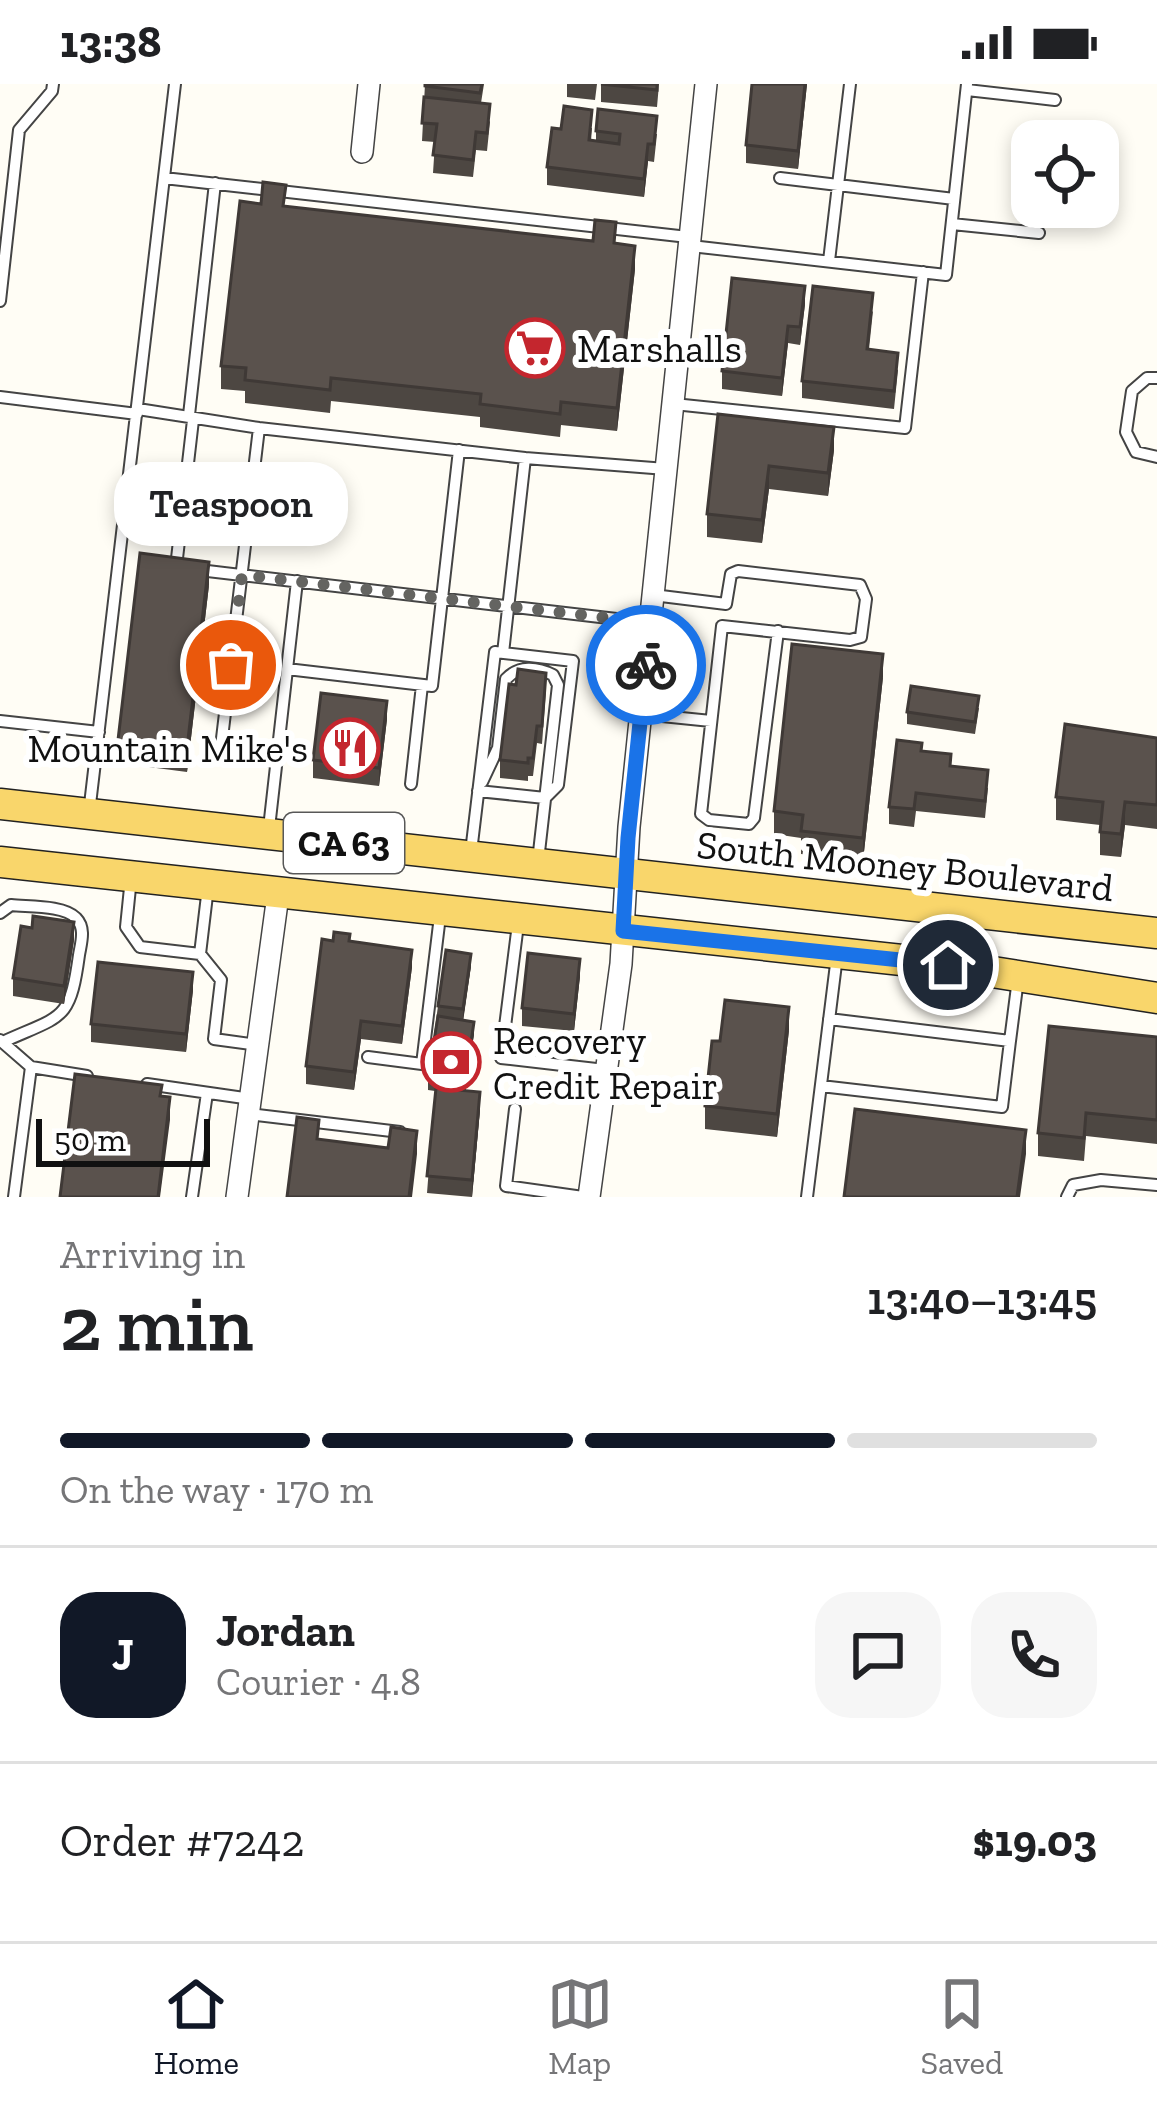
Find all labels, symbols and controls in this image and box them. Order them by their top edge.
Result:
text: 13:38 [60,15,162,69]
map controls [1011,120,1119,228]
button: locate [1011,120,1119,228]
supermarket icon: Marshalls [504,317,566,379]
place label: Marshalls [577,325,742,372]
callout: Teaspoon [114,461,348,545]
text: Teaspoon [149,480,313,527]
courier [586,605,706,725]
pin [180,614,282,716]
icon: bag [198,632,264,698]
icon: bike [613,632,679,698]
restaurant icon: Mountain Mike's [319,717,381,779]
place label: Mountain Mike's [27,725,308,772]
road number: CA 63 [284,813,404,873]
street label: South Mooney Boulevard [694,821,1116,911]
pin [897,914,999,1016]
icon: home [915,932,981,998]
place label: Recovery Credit Repair [493,1017,718,1109]
bank icon: Recovery Credit Repair [420,1031,482,1093]
scale bar [36,1113,210,1166]
text: 50 m [54,1120,126,1159]
text: Arriving in [60,1231,245,1278]
text: 13:40–13:45 [867,1272,1097,1326]
text: 2 min [60,1276,253,1370]
text: On the way · 170 m [60,1466,373,1513]
button: chat [815,1592,941,1718]
button: phone [971,1592,1097,1718]
text: Jordan [216,1604,355,1658]
text: J [112,1628,134,1682]
text: Courier · 4.8 [216,1658,421,1705]
text: Order #7242 [60,1814,304,1868]
text: $19.03 [972,1814,1097,1868]
tab: Home [154,1971,239,2082]
tab: Map [547,1971,613,2082]
tab: Saved [920,1971,1003,2082]

